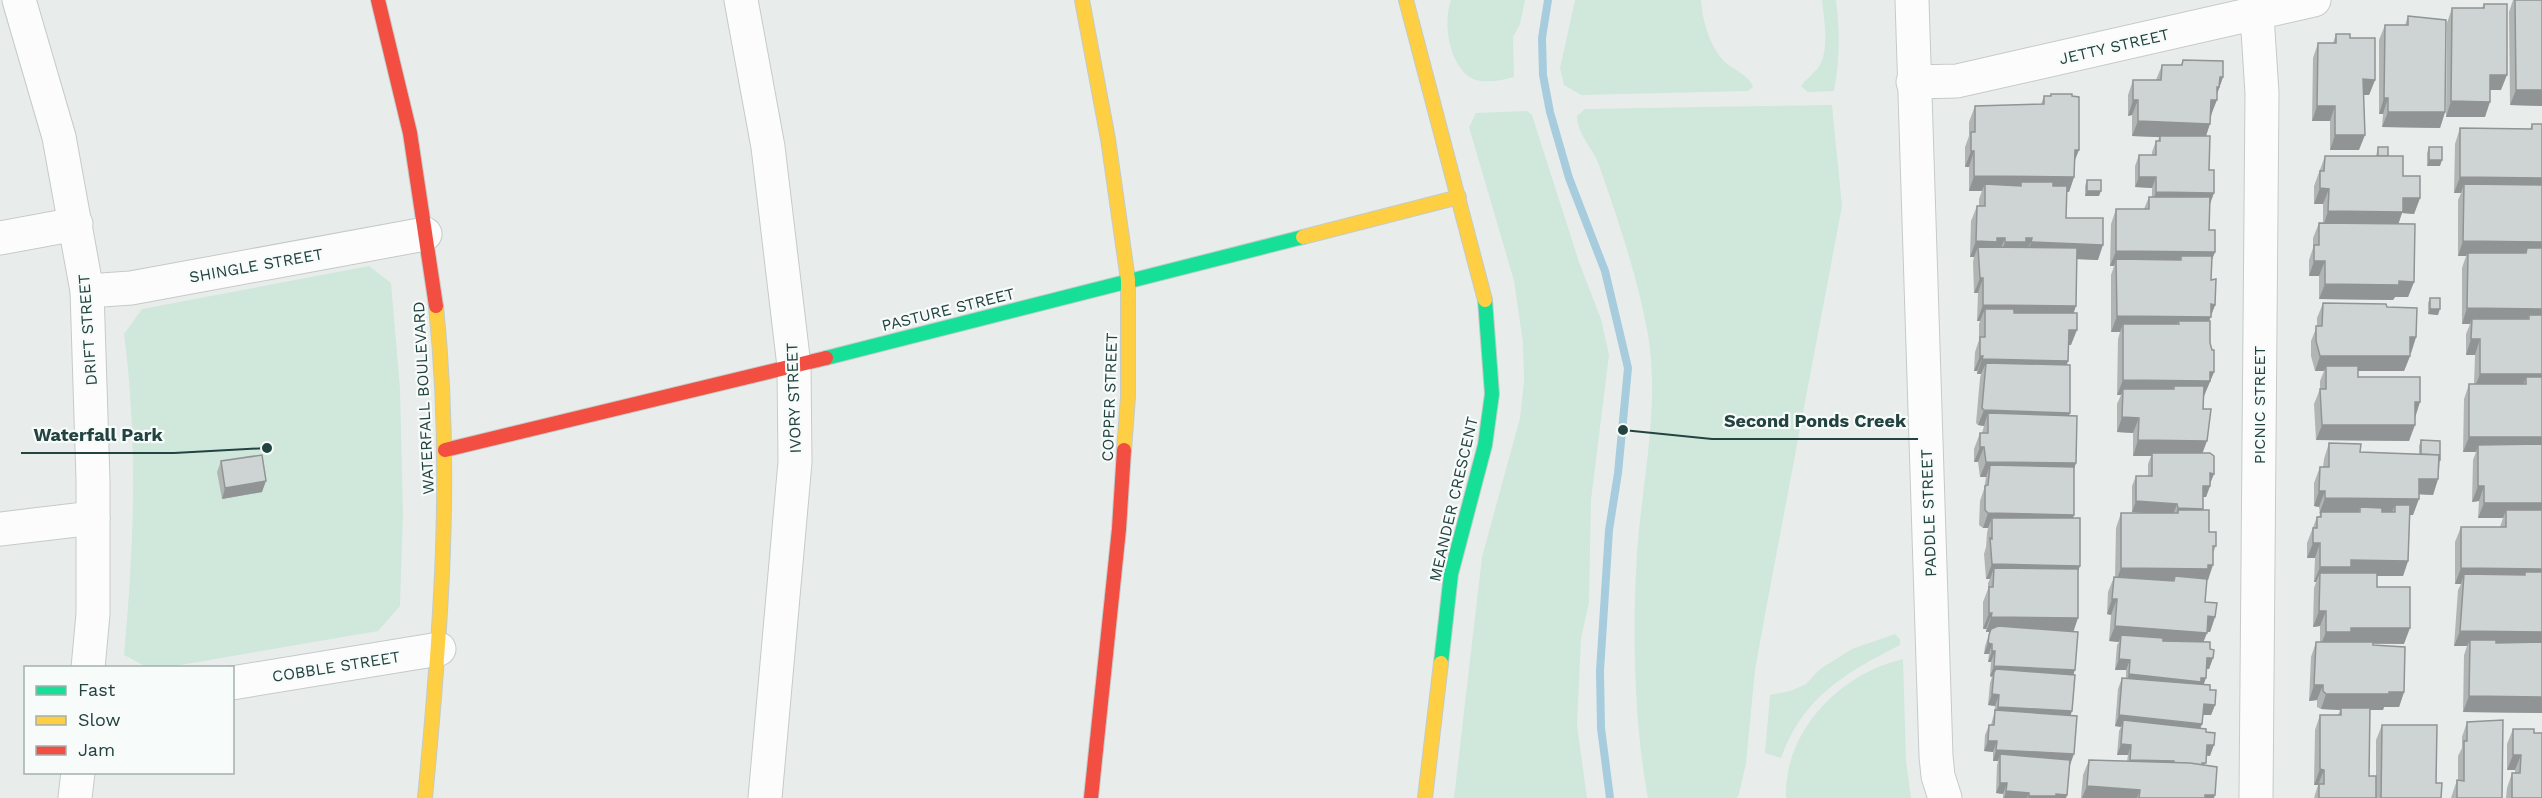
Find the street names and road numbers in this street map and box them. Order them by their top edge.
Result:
street label: JETTY STREET [2057,24,2171,68]
street label: SHINGLE STREET [188,244,325,287]
street label: DRIFT STREET [74,273,101,386]
street label: PASTURE STREET [880,284,1017,335]
street label: WATERFALL BOULEVARD [409,301,438,495]
street label: COPPER STREET [1098,332,1121,462]
street label: IVORY STREET [782,342,805,454]
street label: PICNIC STREET [2250,345,2269,464]
street label: MEANDER CRESCENT [1425,414,1482,583]
street label: PADDLE STREET [1917,448,1940,577]
street label: COBBLE STREET [271,647,402,686]

